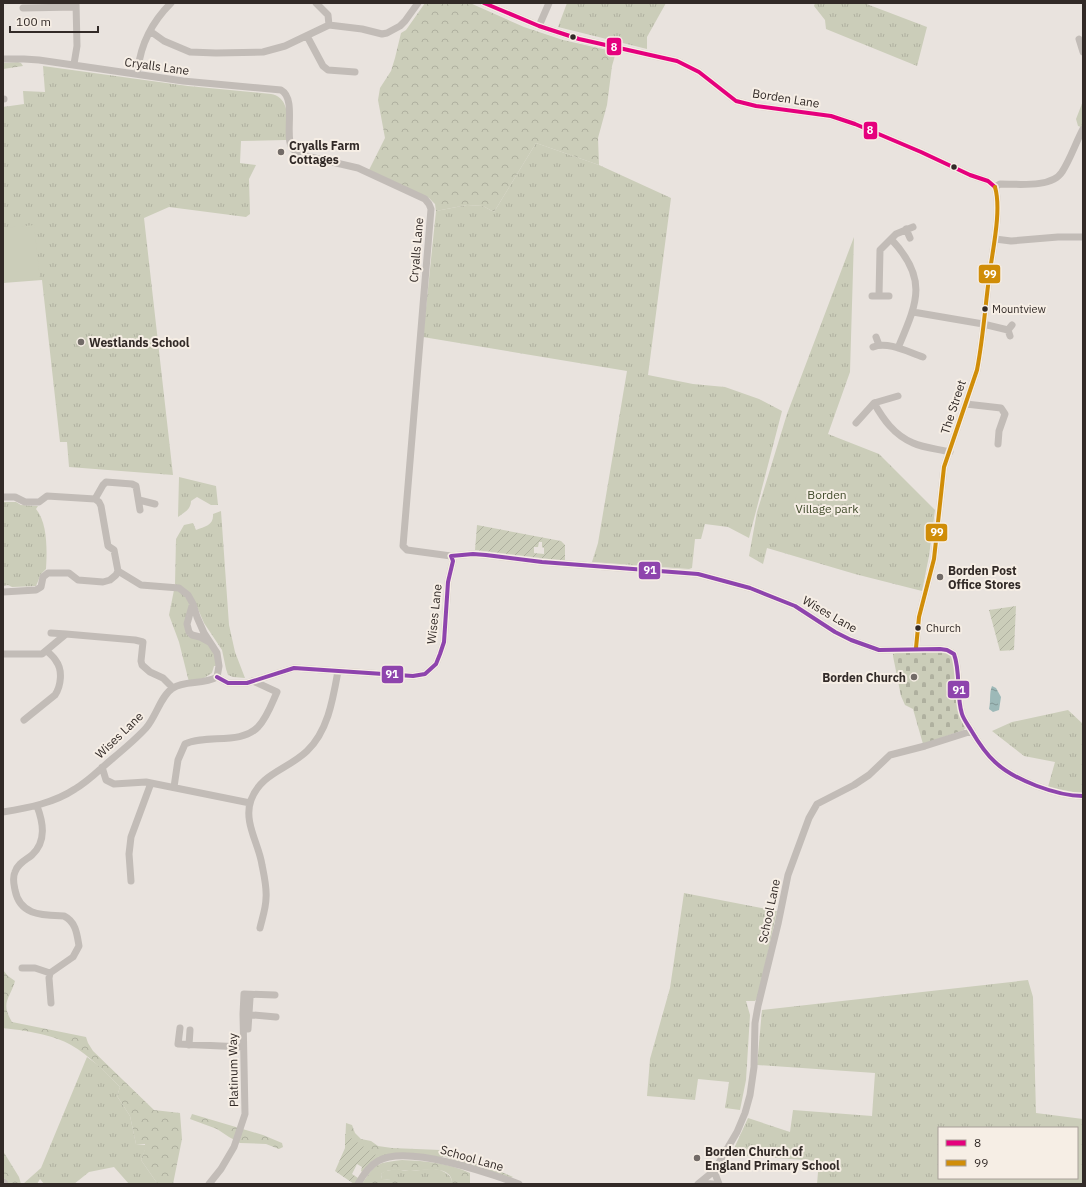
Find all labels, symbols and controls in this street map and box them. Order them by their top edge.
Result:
scale bar [10,8,98,34]
text: 100 m [16,14,51,29]
unlabelled marker [568,32,578,42]
line badge: 8 [606,37,622,56]
text: 8 [611,40,618,54]
street label: Cryalls Lane [124,54,191,78]
street label: Borden Lane [751,85,821,111]
line badge: 8 [863,121,878,140]
text: 8 [867,123,874,137]
place label: Cryalls Farm Cottages [289,138,360,167]
marker: Cryalls Farm Cottages [276,147,286,157]
unlabelled marker [949,162,959,172]
street label: Cryalls Lane [406,216,426,283]
line badge: 99 [978,264,1001,284]
text: 99 [983,267,997,281]
place label: Mountview [992,302,1047,316]
marker: Mountview [980,304,990,314]
place label: Westlands School [89,335,190,350]
marker: Westlands School [76,337,86,347]
street label: The Street [937,378,969,436]
park label: Borden Village park [796,487,859,516]
line badge: 99 [925,523,948,542]
text: 99 [930,525,944,539]
line badge: 91 [638,561,661,580]
text: 91 [643,563,657,577]
place label: Borden Post Office Stores [948,563,1021,592]
marker: Borden Post Office Stores [935,572,945,582]
street label: Wises Lane [423,583,445,645]
street label: Wises Lane [800,592,860,636]
place label: Church [926,621,961,635]
marker: Church [913,623,923,633]
line badge: 91 [381,665,404,684]
text: 91 [385,667,399,681]
place label: Borden Church [822,670,906,685]
marker: Borden Church [909,672,919,682]
line badge: 91 [947,680,970,699]
text: 91 [952,683,966,697]
street label: Wises Lane [92,708,146,761]
street label: School Lane [755,877,783,944]
street label: Platinum Way [225,1033,241,1107]
legend [938,1127,1078,1179]
text: 8 [974,1135,981,1150]
street label: School Lane [439,1142,506,1174]
place label: Borden Church of England Primary School [705,1144,840,1173]
marker: Borden Church of England Primary School [692,1153,702,1163]
text: 99 [974,1155,988,1170]

